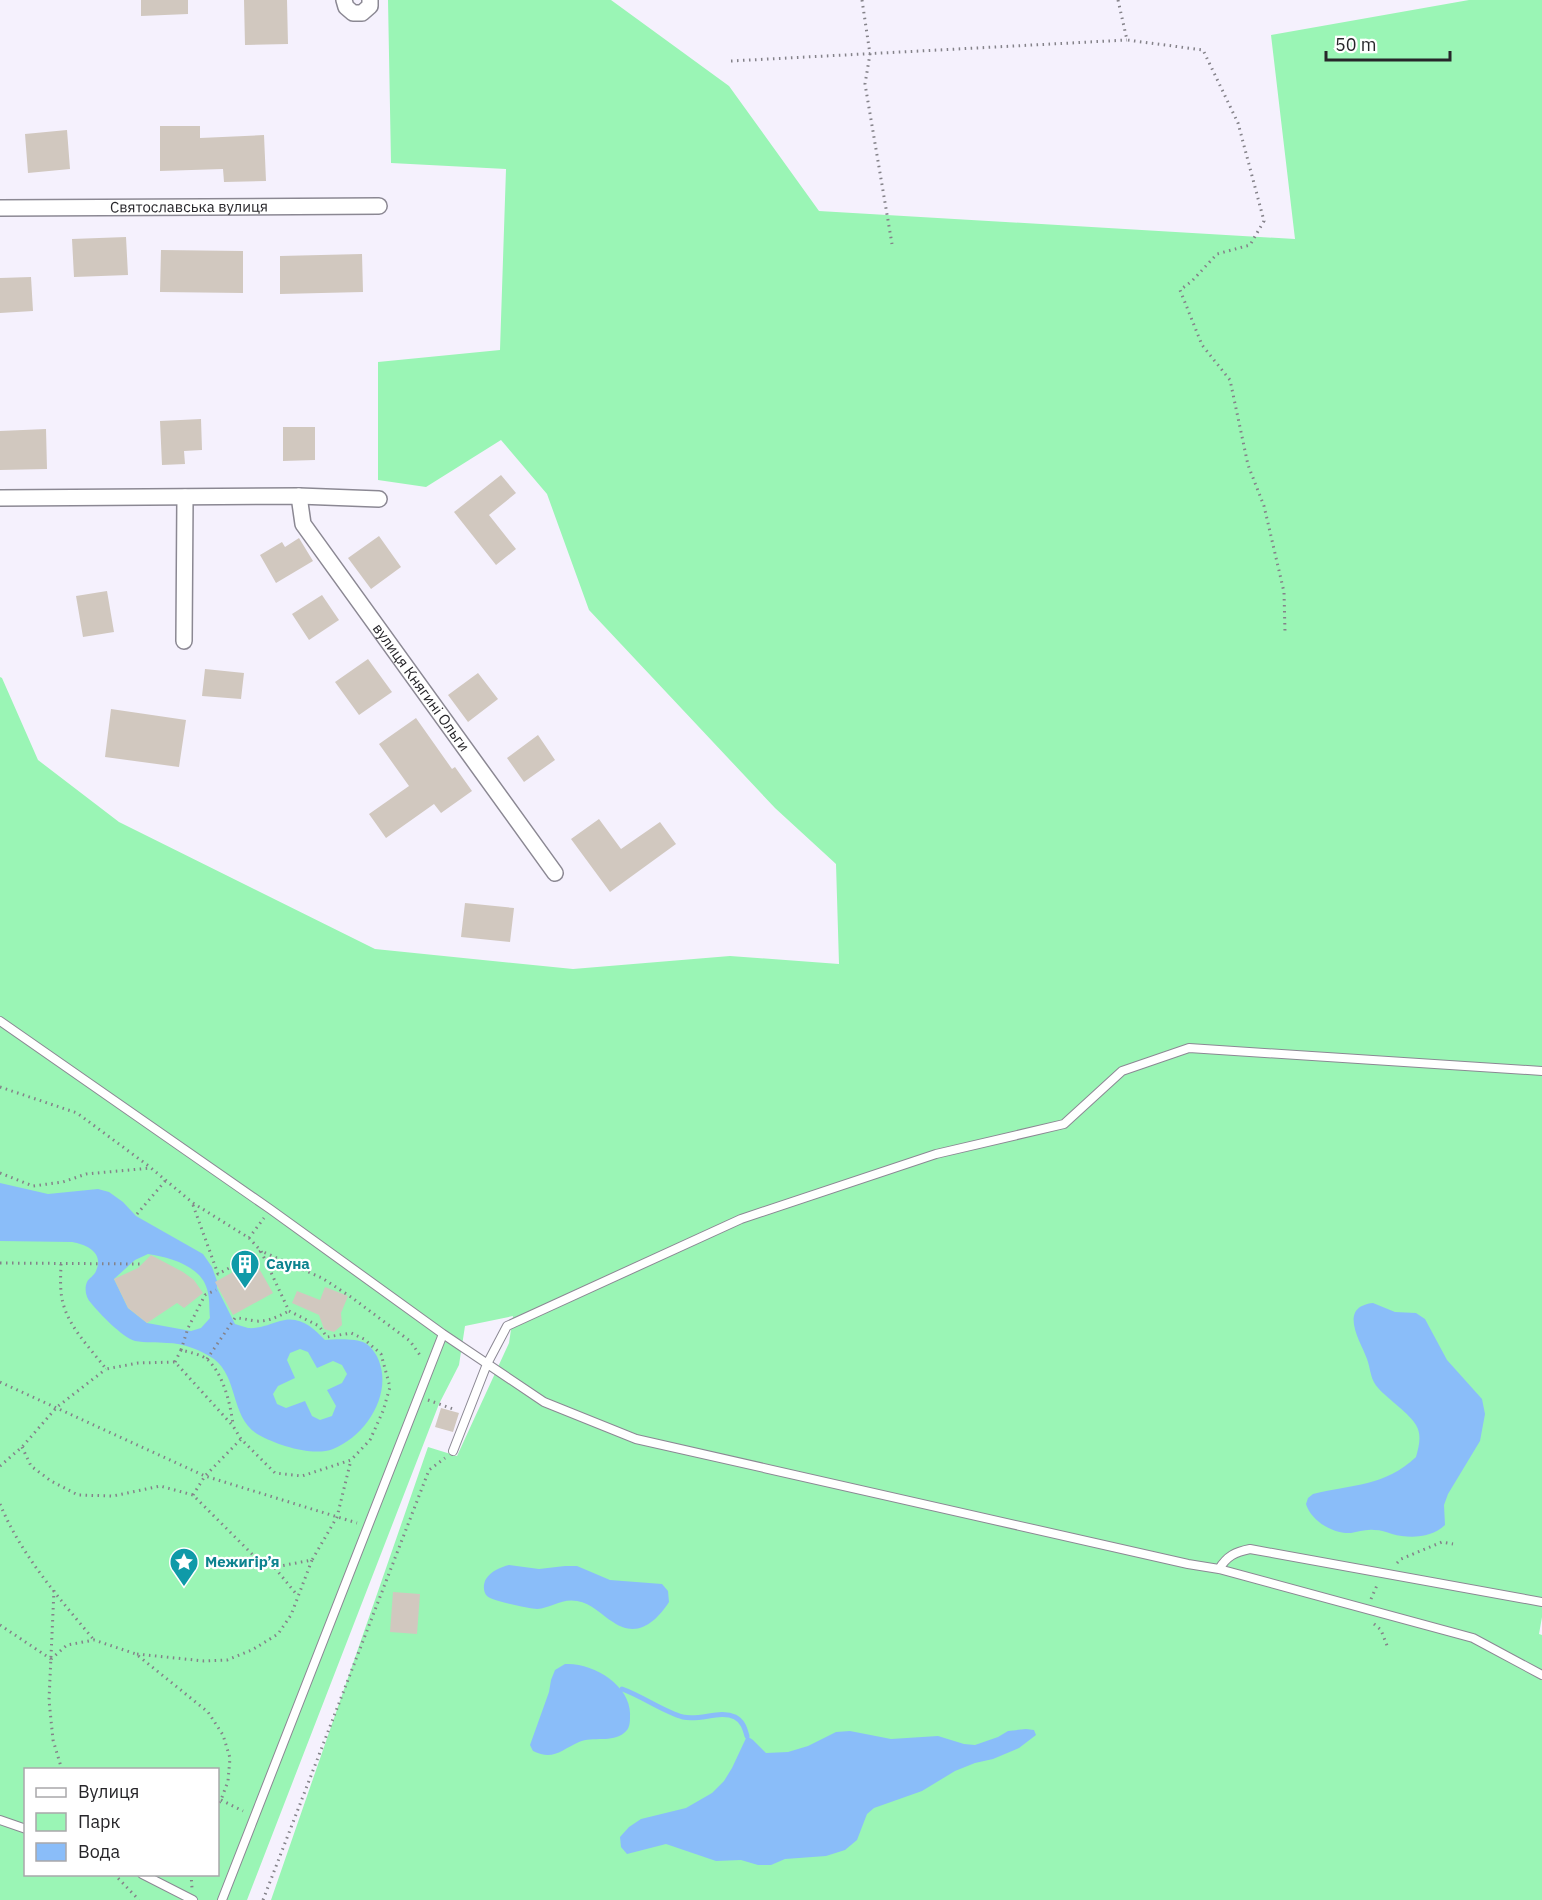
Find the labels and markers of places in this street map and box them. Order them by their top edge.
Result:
building icon: Сауна [229,1248,261,1290]
place label: Сауна [266,1254,310,1273]
place icon: Межигір’я [168,1546,200,1588]
place label: Межигір’я [205,1552,279,1571]

